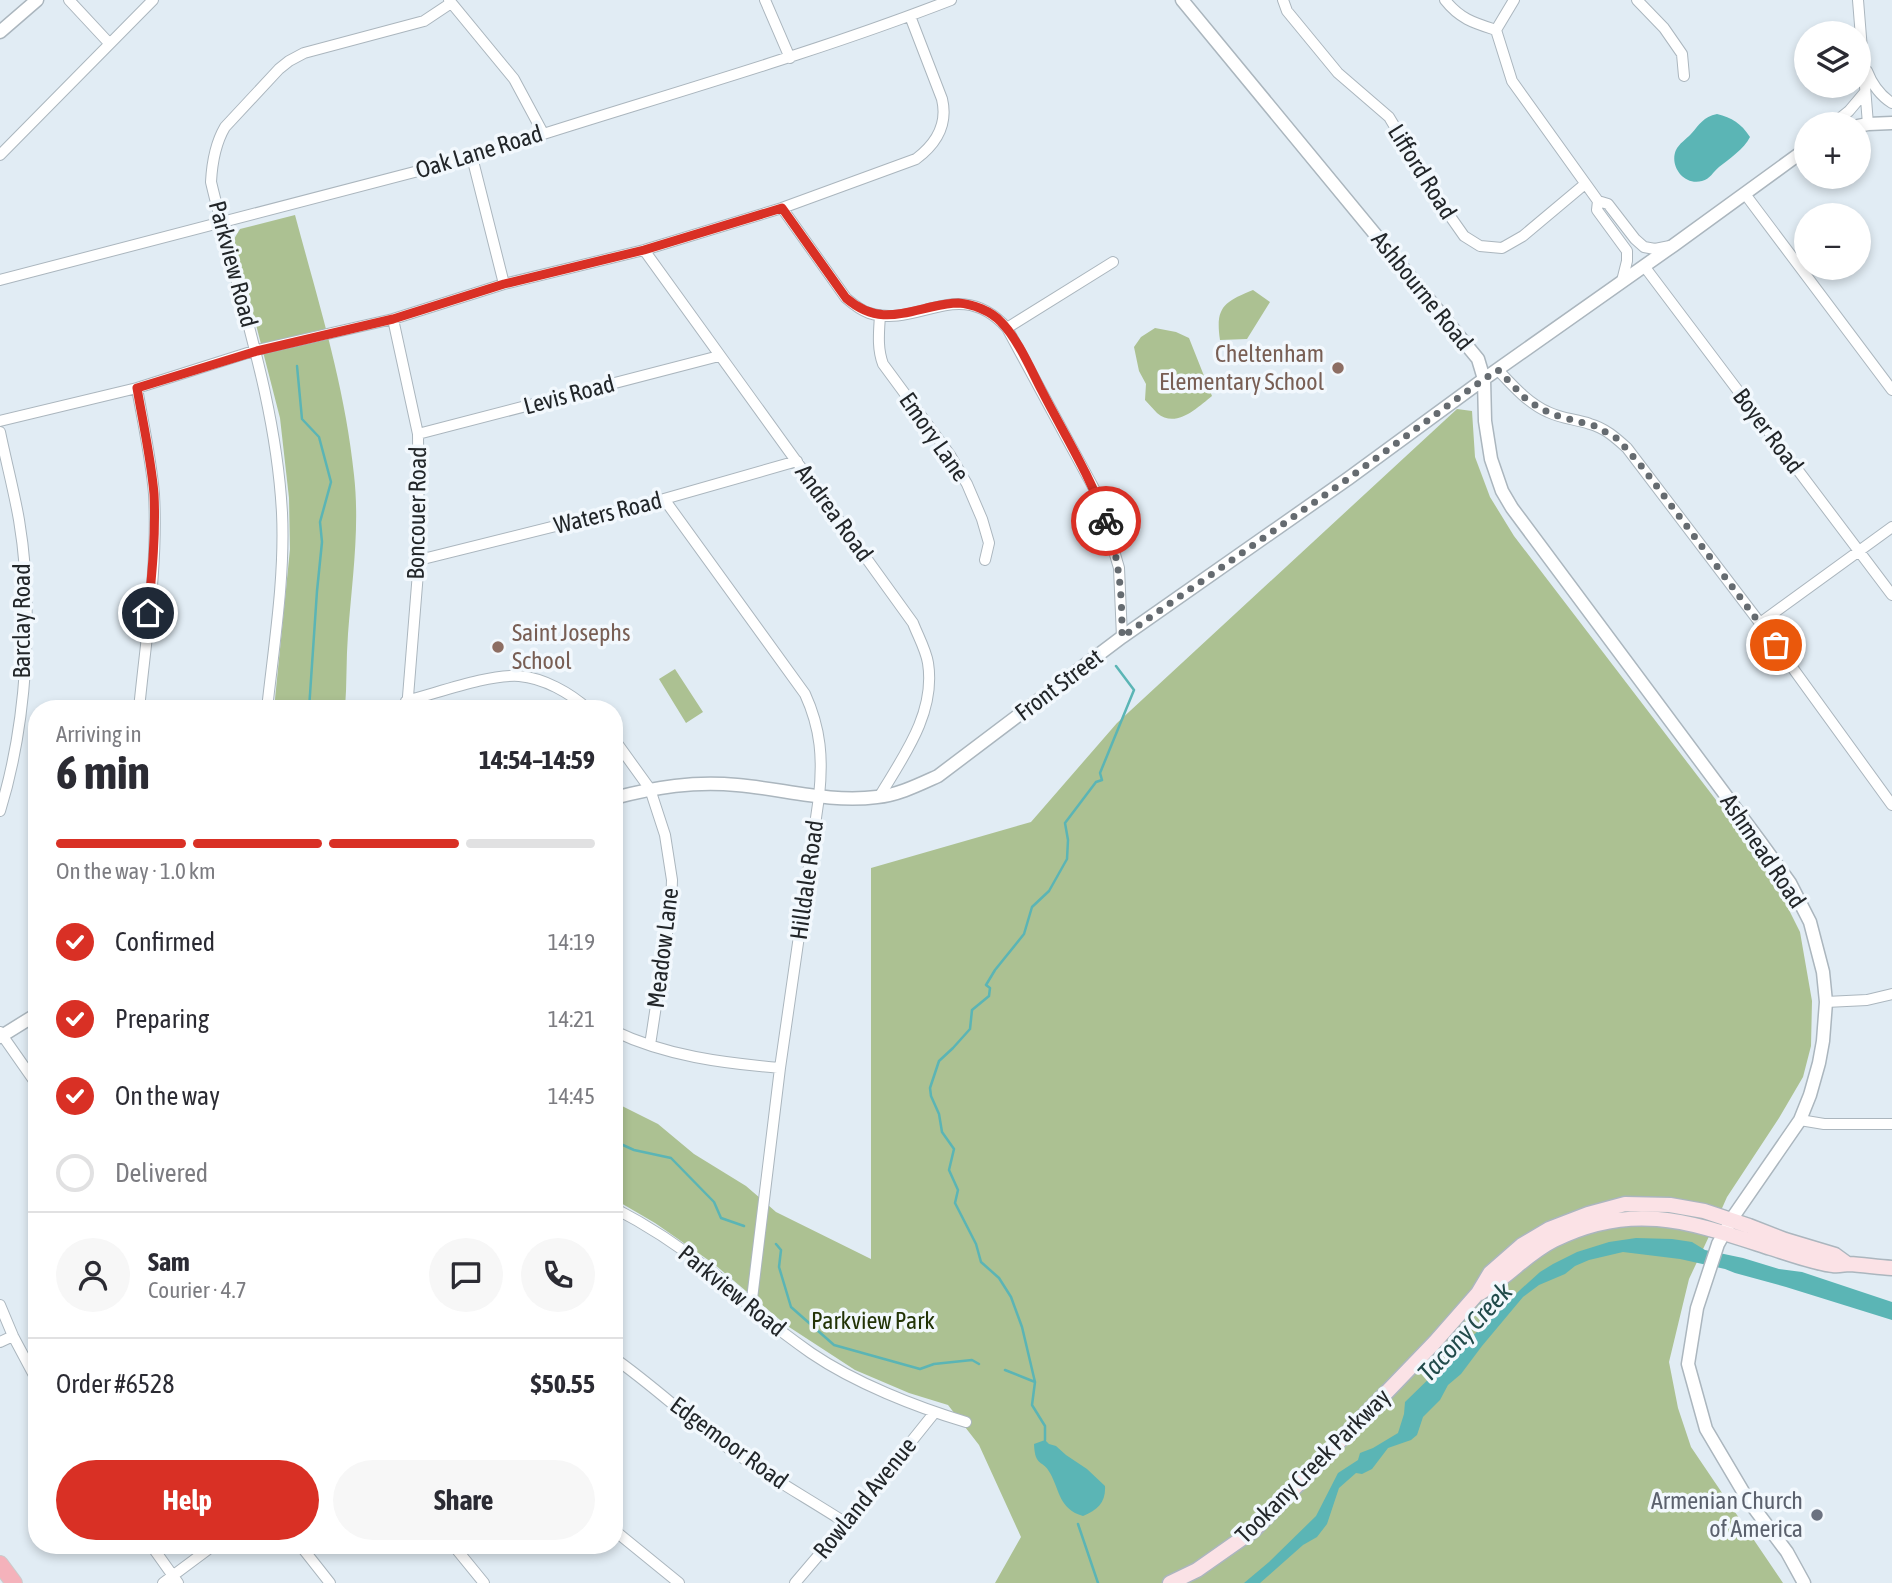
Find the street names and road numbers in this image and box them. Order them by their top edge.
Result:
street label: Oak Lane Road [412,119,545,184]
street label: Lifford Road [1383,119,1462,224]
street label: Parkview Road [204,198,263,330]
street label: Ashbourne Road [1366,226,1478,355]
street label: Levis Road [520,369,617,420]
street label: Boyer Road [1728,383,1809,478]
street label: Emory Lane [894,387,975,486]
street label: Boncouer Road [402,446,431,580]
street label: Andrea Road [790,459,879,566]
street label: Waters Road [551,486,665,539]
street label: Barclay Road [8,563,35,679]
street label: Front Street [1010,643,1108,726]
street label: Ashmead Road [1715,789,1811,913]
street label: Hilldale Road [785,818,828,942]
street label: Meadow Lane [642,886,683,1010]
street label: Parkview Road [673,1239,791,1342]
street label: Tookany Creek Parkway [1230,1383,1395,1548]
street label: Edgemoor Road [665,1391,793,1494]
street label: Rowland Avenue [808,1432,922,1564]

